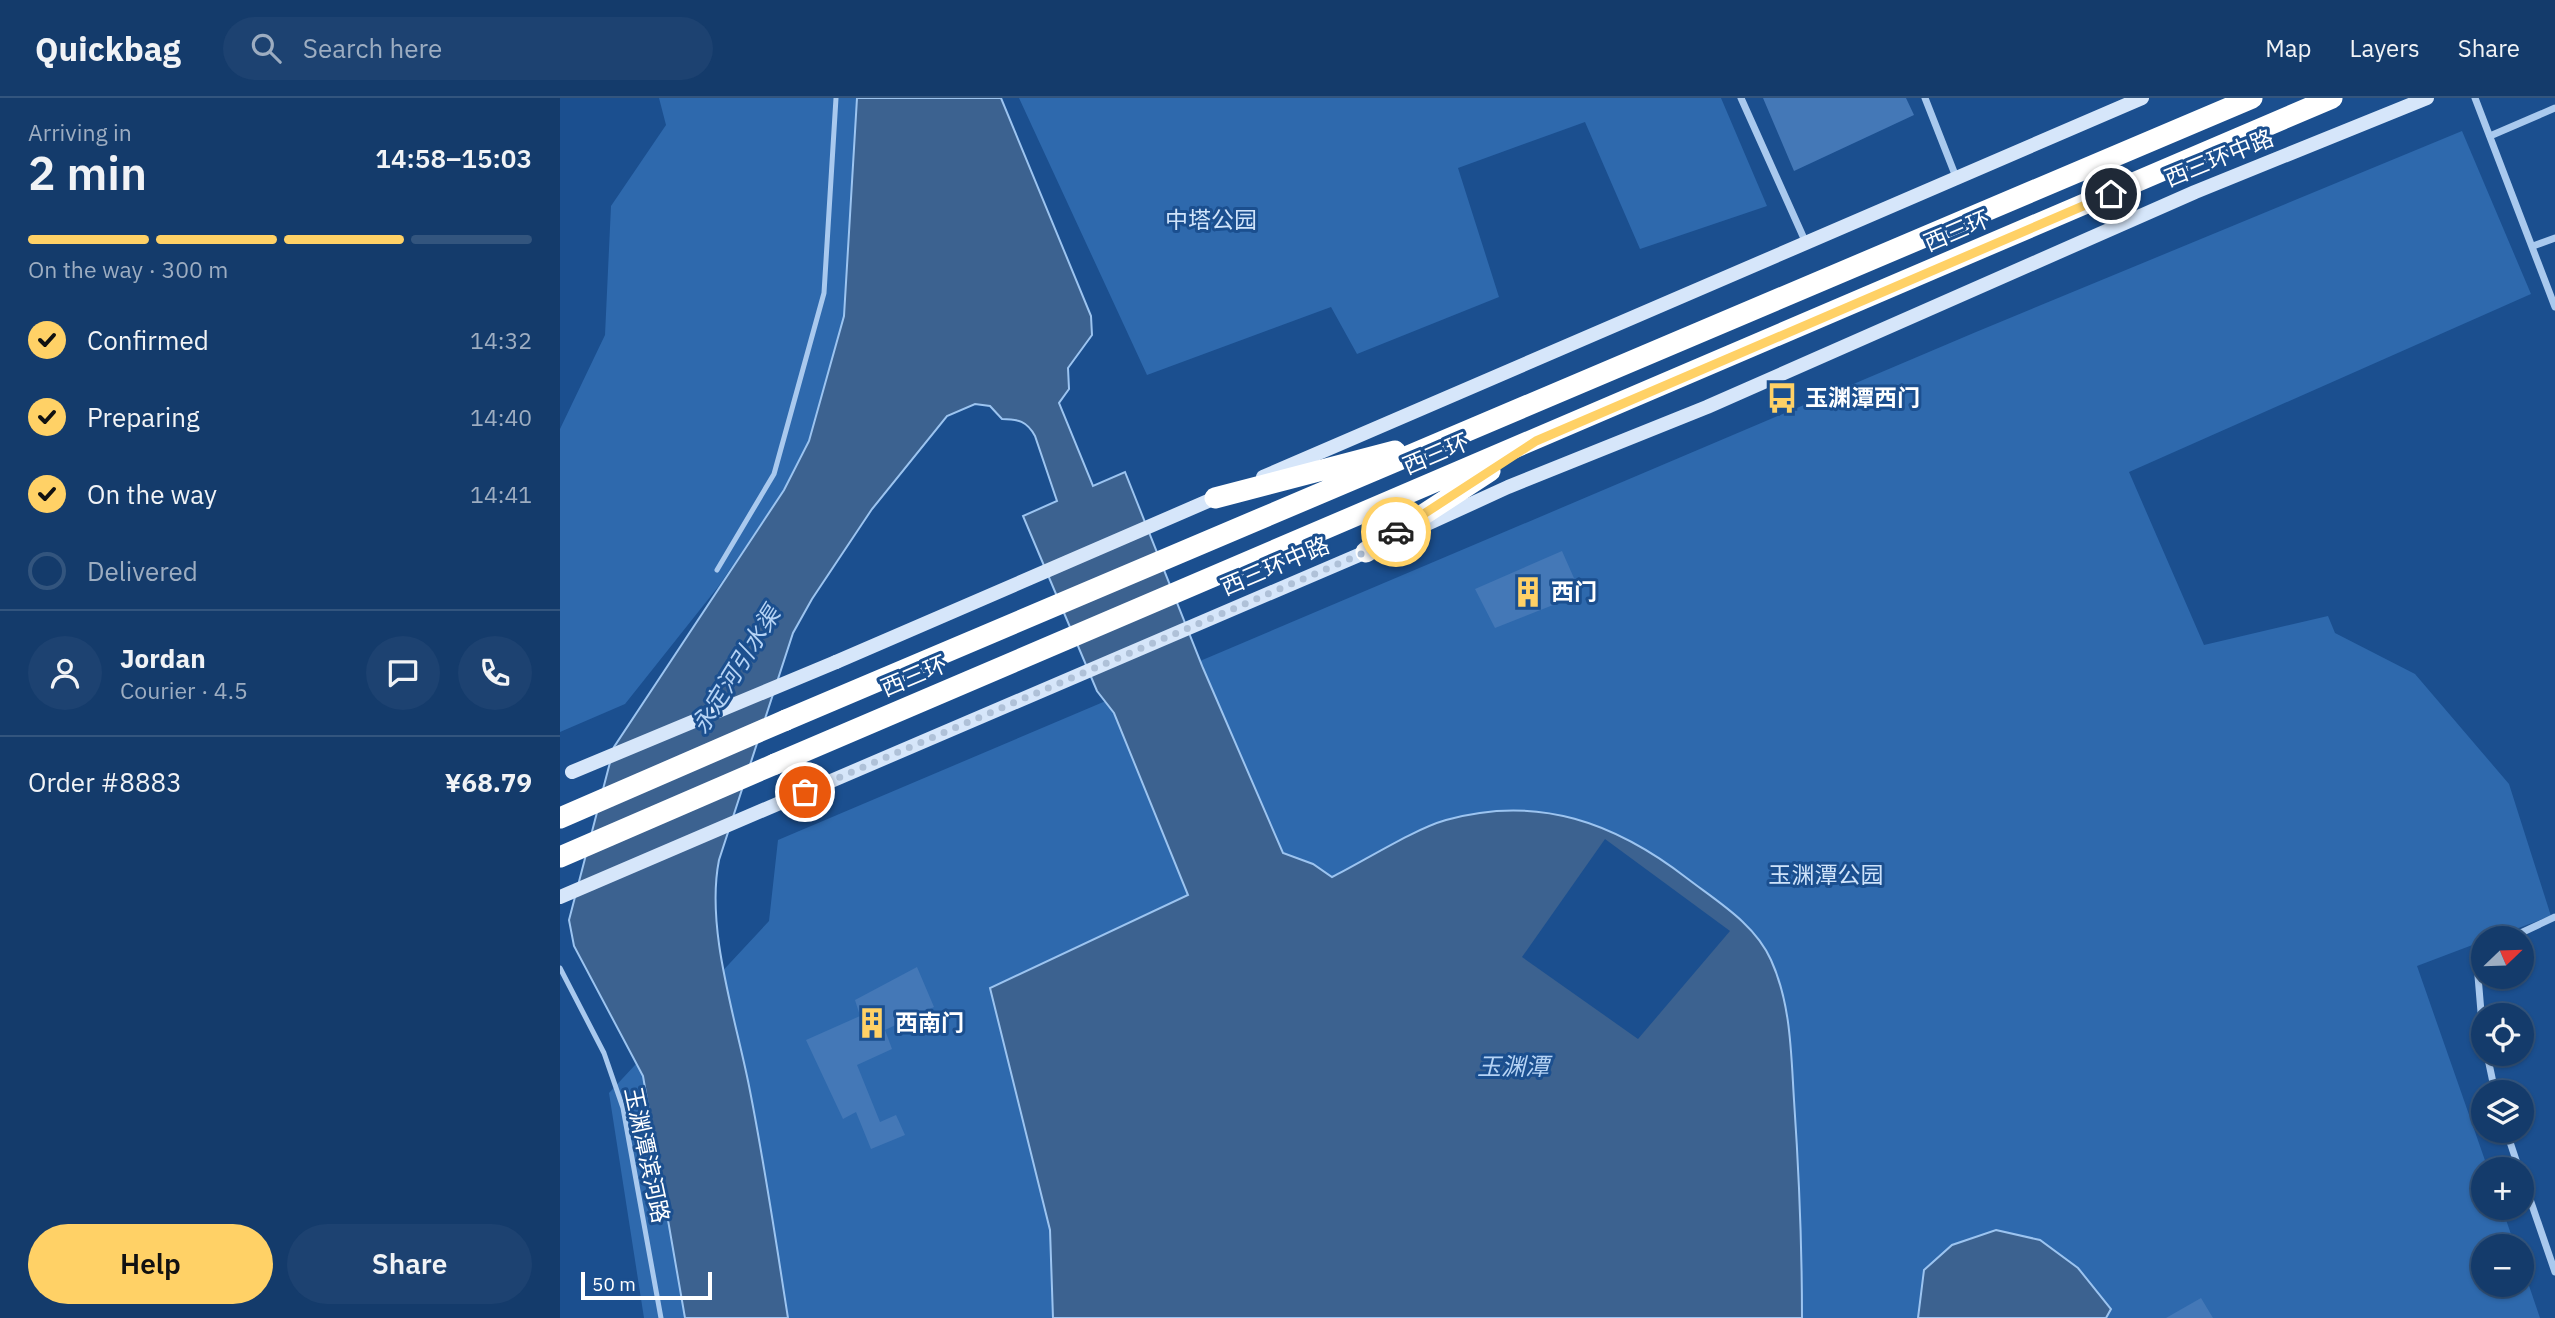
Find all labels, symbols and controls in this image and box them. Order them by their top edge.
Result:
search box [223,17,713,80]
text: Quickbag [35,27,181,70]
icon: search [247,29,285,67]
text: Search here [303,31,442,65]
text: Map [2265,32,2312,64]
text: Layers [2350,32,2420,64]
text: Share [2458,32,2520,64]
text: Arriving in [28,117,132,147]
street label: 西三环中路 [2160,122,2278,193]
text: 14:58–15:03 [375,141,532,175]
text: 2 min [28,143,147,203]
pin [2081,164,2141,224]
icon: home [2092,175,2130,213]
street label: 西三环 [1919,203,1994,257]
park label: 中塔公园 [1165,204,1257,234]
text: On the way · 300 m [28,254,228,284]
icon: check [28,321,66,359]
text: Confirmed [87,323,209,357]
text: 14:32 [470,325,532,355]
bus stop icon: 玉渊潭西门 [1765,381,1799,415]
place label: 玉渊潭西门 [1805,382,1920,412]
icon: check [28,398,66,436]
text: Preparing [87,400,200,434]
text: 14:40 [470,402,532,432]
street label: 西三环 [1398,426,1473,480]
icon: check [28,475,66,513]
text: On the way [87,477,217,511]
text: 14:41 [470,479,532,509]
courier [1361,497,1431,567]
icon: car [1377,513,1415,551]
street label: 西三环中路 [1216,529,1333,601]
text: Delivered [87,554,198,588]
building icon: 西门 [1511,575,1545,609]
place label: 西门 [1551,576,1597,606]
water label: 永定河引水渠 [683,597,788,739]
button: person [28,636,102,710]
button: chat [366,636,440,710]
button: phone [458,636,532,710]
text: Jordan [120,641,206,675]
street label: 西三环 [876,648,951,702]
text: Courier · 4.5 [120,675,248,705]
pin [775,762,835,822]
text: Order #8883 [28,765,182,799]
text: ¥68.79 [445,765,532,799]
icon: bag [786,773,824,811]
park label: 玉渊潭公园 [1769,859,1884,889]
north arrow [2471,926,2534,989]
map controls [2471,926,2534,1297]
button: locate [2471,1003,2534,1066]
building icon: 西南门 [855,1006,889,1040]
place label: 西南门 [895,1007,964,1037]
water label: 玉渊潭 [1477,1050,1553,1082]
button: layers [2471,1080,2534,1143]
street label: 玉渊潭滨河路 [619,1084,677,1225]
button: + [2471,1157,2534,1220]
button: Help [28,1224,273,1304]
button: Share [287,1224,532,1304]
button: − [2471,1234,2534,1297]
scale bar [581,1269,712,1301]
text: 50 m [592,1272,636,1296]

